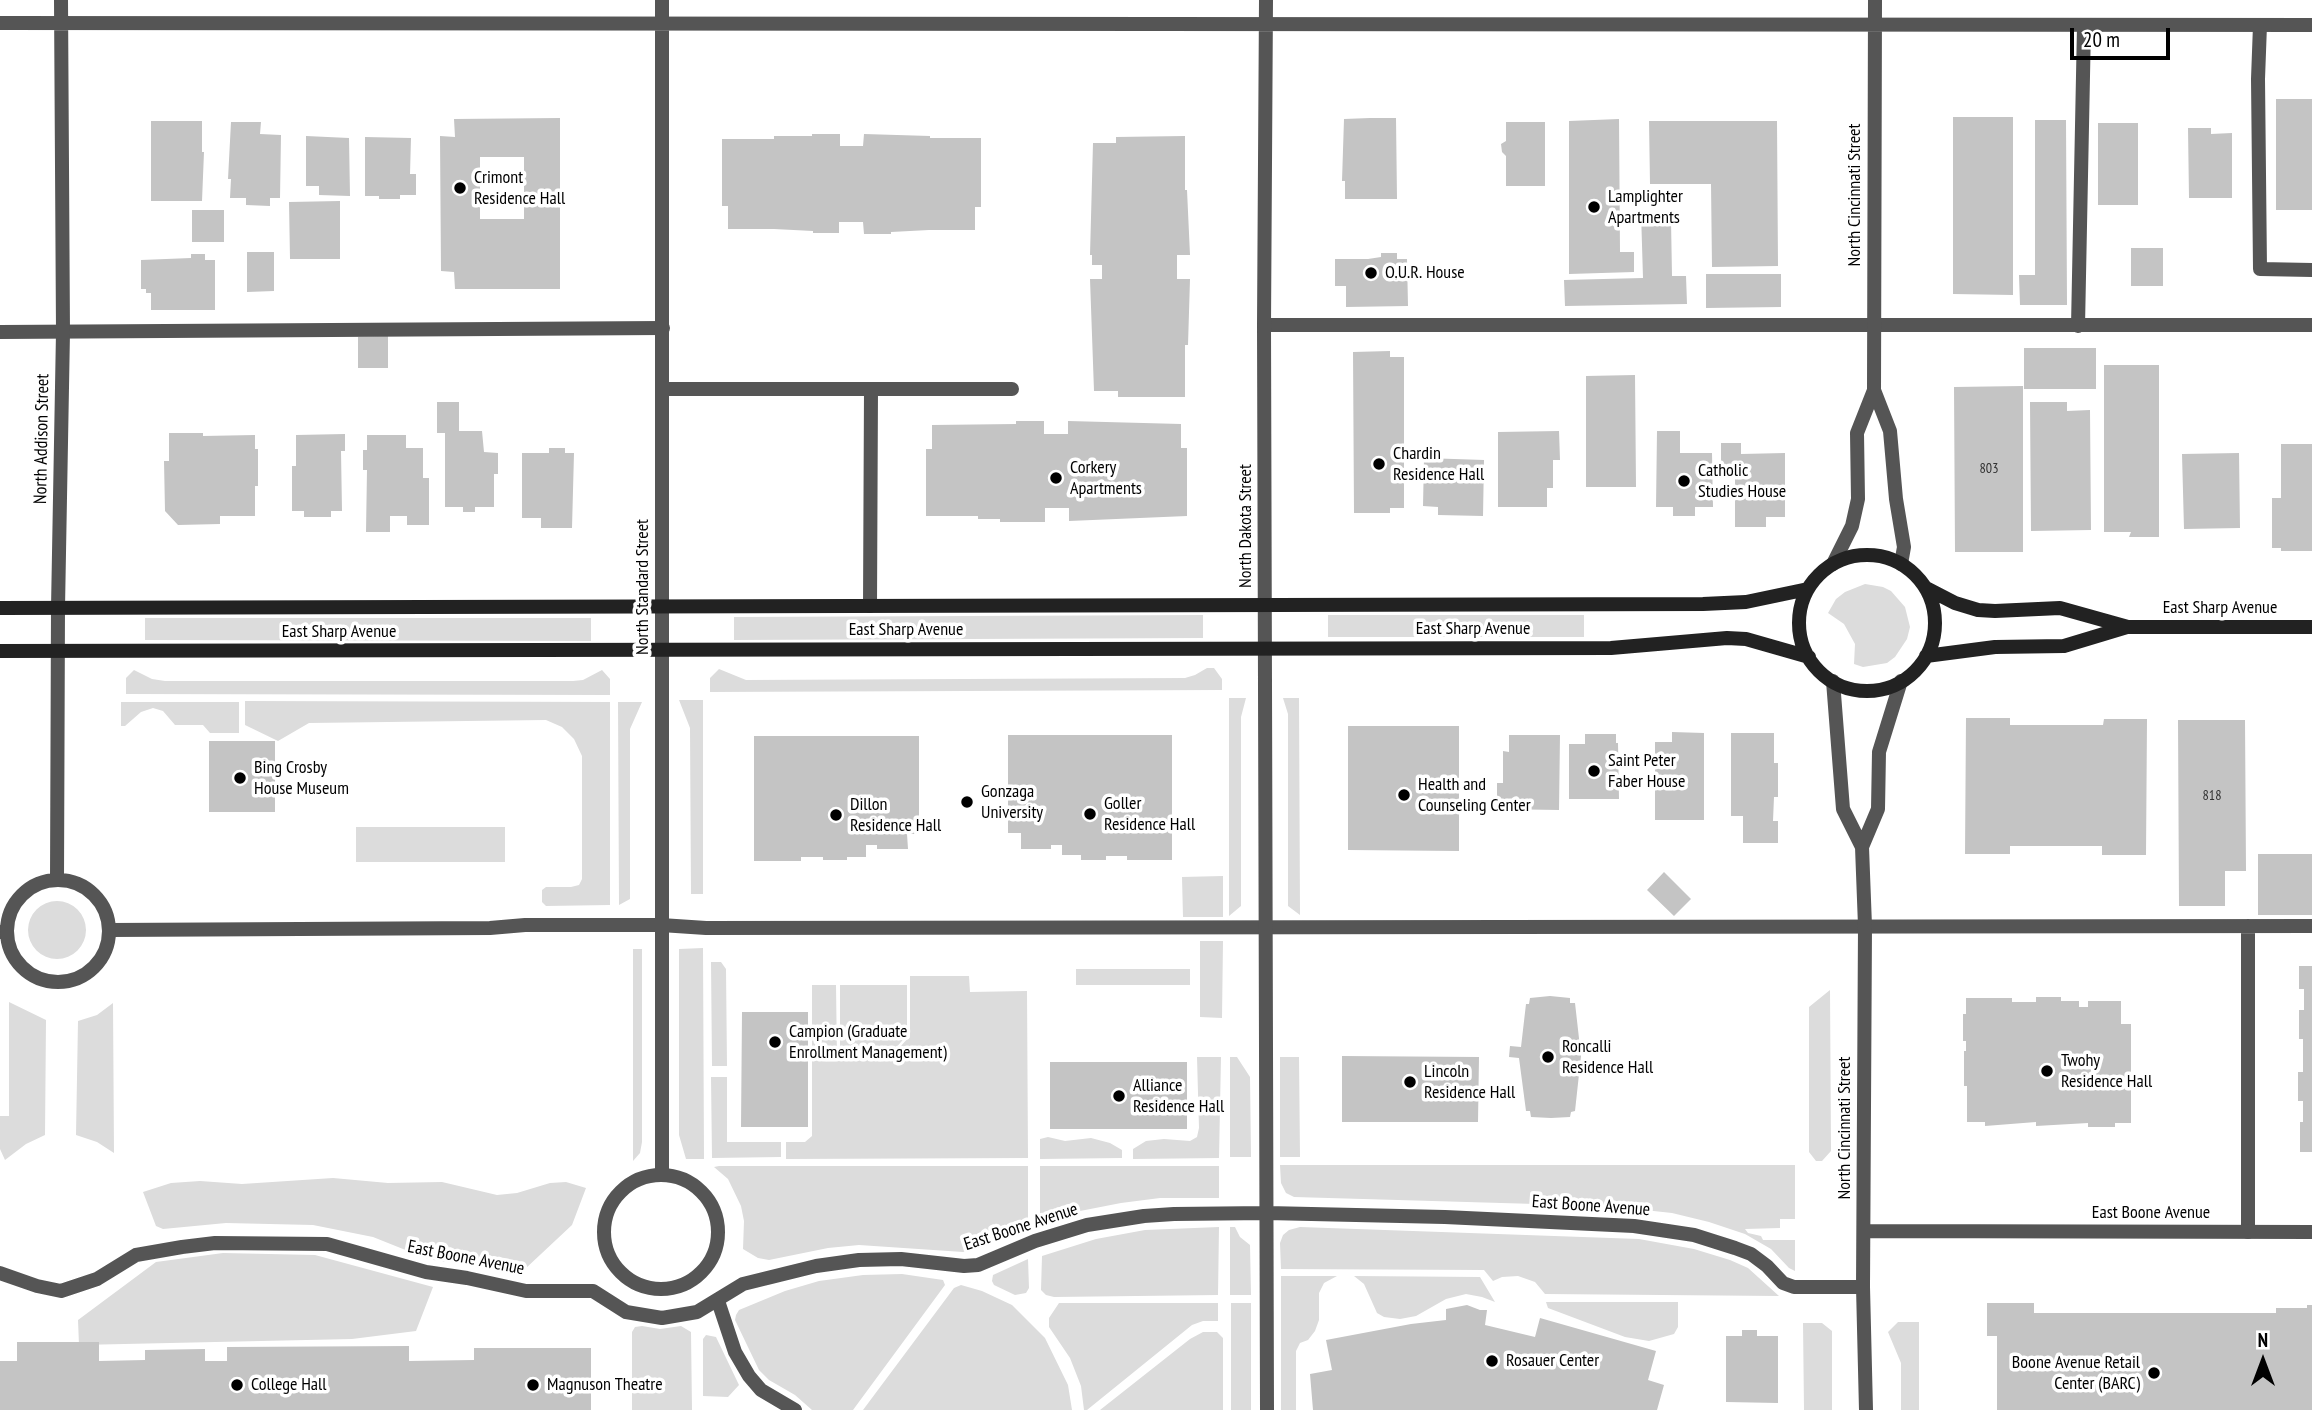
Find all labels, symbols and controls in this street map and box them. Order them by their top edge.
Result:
scale bar [2074,14,2174,58]
text: 20 m [2083,26,2120,53]
street label: North Cincinnati Street [1844,124,1866,266]
place label: Crimont Residence Hall [474,167,565,210]
marker: Crimont Residence Hall [452,180,468,196]
place label: Lamplighter Apartments [1608,186,1683,228]
marker: Lamplighter Apartments [1586,199,1602,215]
place label: O.U.R. House [1385,262,1465,284]
marker: O.U.R. House [1363,265,1379,281]
street label: North Addison Street [30,374,54,504]
place label: Chardin Residence Hall [1393,443,1484,486]
marker: Chardin Residence Hall [1371,456,1387,472]
place label: Corkery Apartments [1070,457,1142,500]
place label: Catholic Studies House [1698,460,1786,503]
house number: 803 [1980,461,1998,477]
street label: North Dakota Street [1235,464,1257,588]
marker: Corkery Apartments [1048,470,1064,486]
marker: Catholic Studies House [1676,473,1692,489]
street label: North Standard Street [632,519,654,655]
street label: East Sharp Avenue [2163,597,2277,619]
street label: East Sharp Avenue [1416,618,1530,640]
street label: East Sharp Avenue [849,619,963,641]
street label: East Sharp Avenue [282,621,396,643]
place label: Saint Peter Faber House [1608,750,1685,792]
place label: Bing Crosby House Museum [254,757,349,800]
marker: Saint Peter Faber House [1586,763,1602,779]
marker: Bing Crosby House Museum [232,770,248,786]
place label: Health and Counseling Center [1418,774,1531,816]
place label: Gonzaga University [981,781,1043,824]
marker: Health and Counseling Center [1396,787,1412,803]
house number: 818 [2203,788,2221,804]
place label: Goller Residence Hall [1104,793,1195,836]
place label: Dillon Residence Hall [850,794,941,836]
marker: Gonzaga University [959,794,975,810]
marker: Goller Residence Hall [1082,806,1098,822]
marker: Dillon Residence Hall [828,807,844,823]
place label: Campion (Graduate Enrollment Management) [789,1021,947,1064]
marker: Campion (Graduate Enrollment Management) [767,1034,783,1050]
place label: Roncalli Residence Hall [1562,1036,1653,1078]
marker: Roncalli Residence Hall [1540,1049,1556,1065]
place label: Twohy Residence Hall [2061,1050,2152,1092]
street label: North Cincinnati Street [1834,1057,1856,1199]
place label: Lincoln Residence Hall [1424,1061,1515,1104]
marker: Twohy Residence Hall [2039,1063,2055,1079]
marker: Lincoln Residence Hall [1402,1074,1418,1090]
place label: Alliance Residence Hall [1133,1075,1224,1118]
marker: Alliance Residence Hall [1111,1088,1127,1104]
street label: East Boone Avenue [1531,1191,1651,1221]
street label: East Boone Avenue [961,1198,1081,1256]
street label: East Boone Avenue [2092,1202,2210,1224]
street label: East Boone Avenue [406,1236,526,1280]
north arrow [2228,1326,2298,1396]
text: N [2258,1328,2268,1352]
place label: Rosauer Center [1506,1350,1599,1372]
place label: Boone Avenue Retail Center (BARC) [2012,1352,2140,1394]
marker: Rosauer Center [1484,1353,1500,1369]
marker: Boone Avenue Retail Center (BARC) [2146,1365,2162,1381]
place label: College Hall [251,1374,326,1396]
place label: Magnuson Theatre [547,1374,663,1396]
marker: College Hall [229,1377,245,1393]
marker: Magnuson Theatre [525,1377,541,1393]

